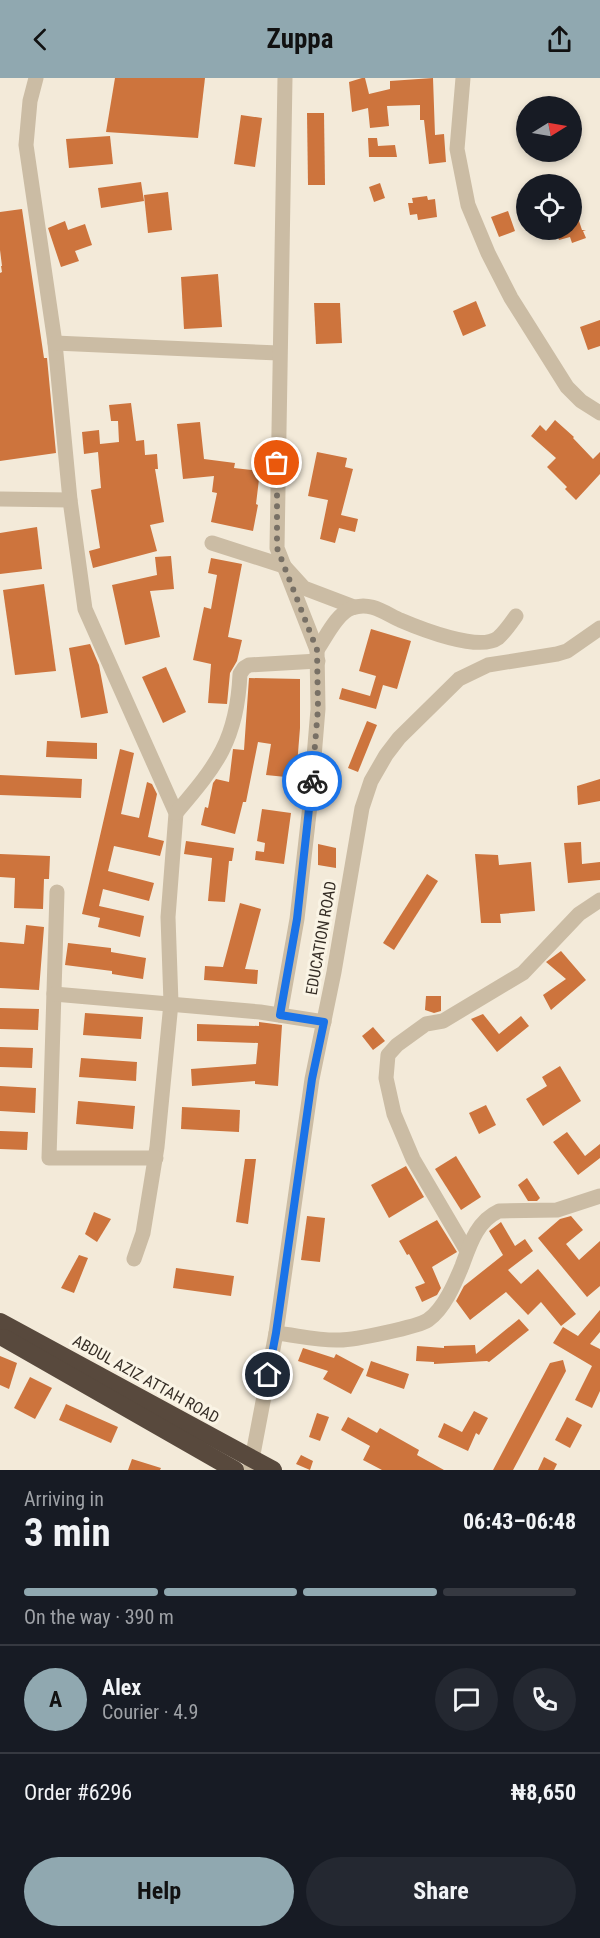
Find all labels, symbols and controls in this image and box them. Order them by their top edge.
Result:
icon: back [24,23,57,56]
text: Zuppa [267,23,333,55]
icon: share [543,23,576,56]
north arrow [516,96,582,162]
map controls [516,96,582,240]
button: locate [516,174,582,240]
pin [251,437,302,488]
icon: bag [260,446,293,479]
courier [282,751,342,811]
icon: bike [296,765,329,798]
street label: EDUCATION ROAD [302,880,340,996]
street label: ABDUL AZIZ ATTAH ROAD [69,1331,223,1427]
pin [242,1349,293,1400]
icon: home [251,1358,284,1391]
text: Arriving in [24,1487,104,1511]
text: 06:43–06:48 [463,1509,576,1534]
text: 3 min [24,1510,111,1556]
text: On the way · 390 m [24,1605,174,1629]
button: chat [435,1668,498,1731]
button: phone [513,1668,576,1731]
text: Alex [102,1675,141,1700]
text: A [49,1687,62,1712]
text: Courier · 4.9 [102,1700,198,1724]
text: Order #6296 [24,1780,132,1805]
text: ₦8,650 [510,1780,576,1805]
button: Help [24,1857,294,1926]
button: Share [306,1857,576,1926]

